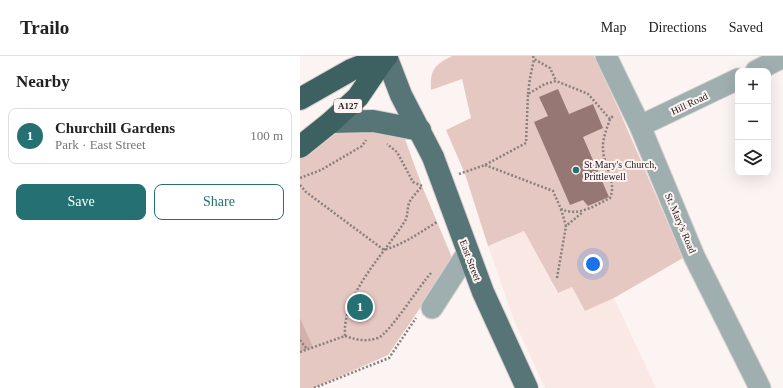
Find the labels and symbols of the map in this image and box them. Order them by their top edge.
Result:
street label: Hill Road [669,90,709,117]
road number: A127 [334,99,362,113]
place label: St Mary's Church, Prittlewell [584,159,657,182]
marker: St Mary's Church, Prittlewell [571,165,581,175]
street label: St. Mary's Road [663,191,698,255]
street label: East Street [458,238,483,282]
your location [583,254,603,274]
pin: 1 [347,292,373,322]

